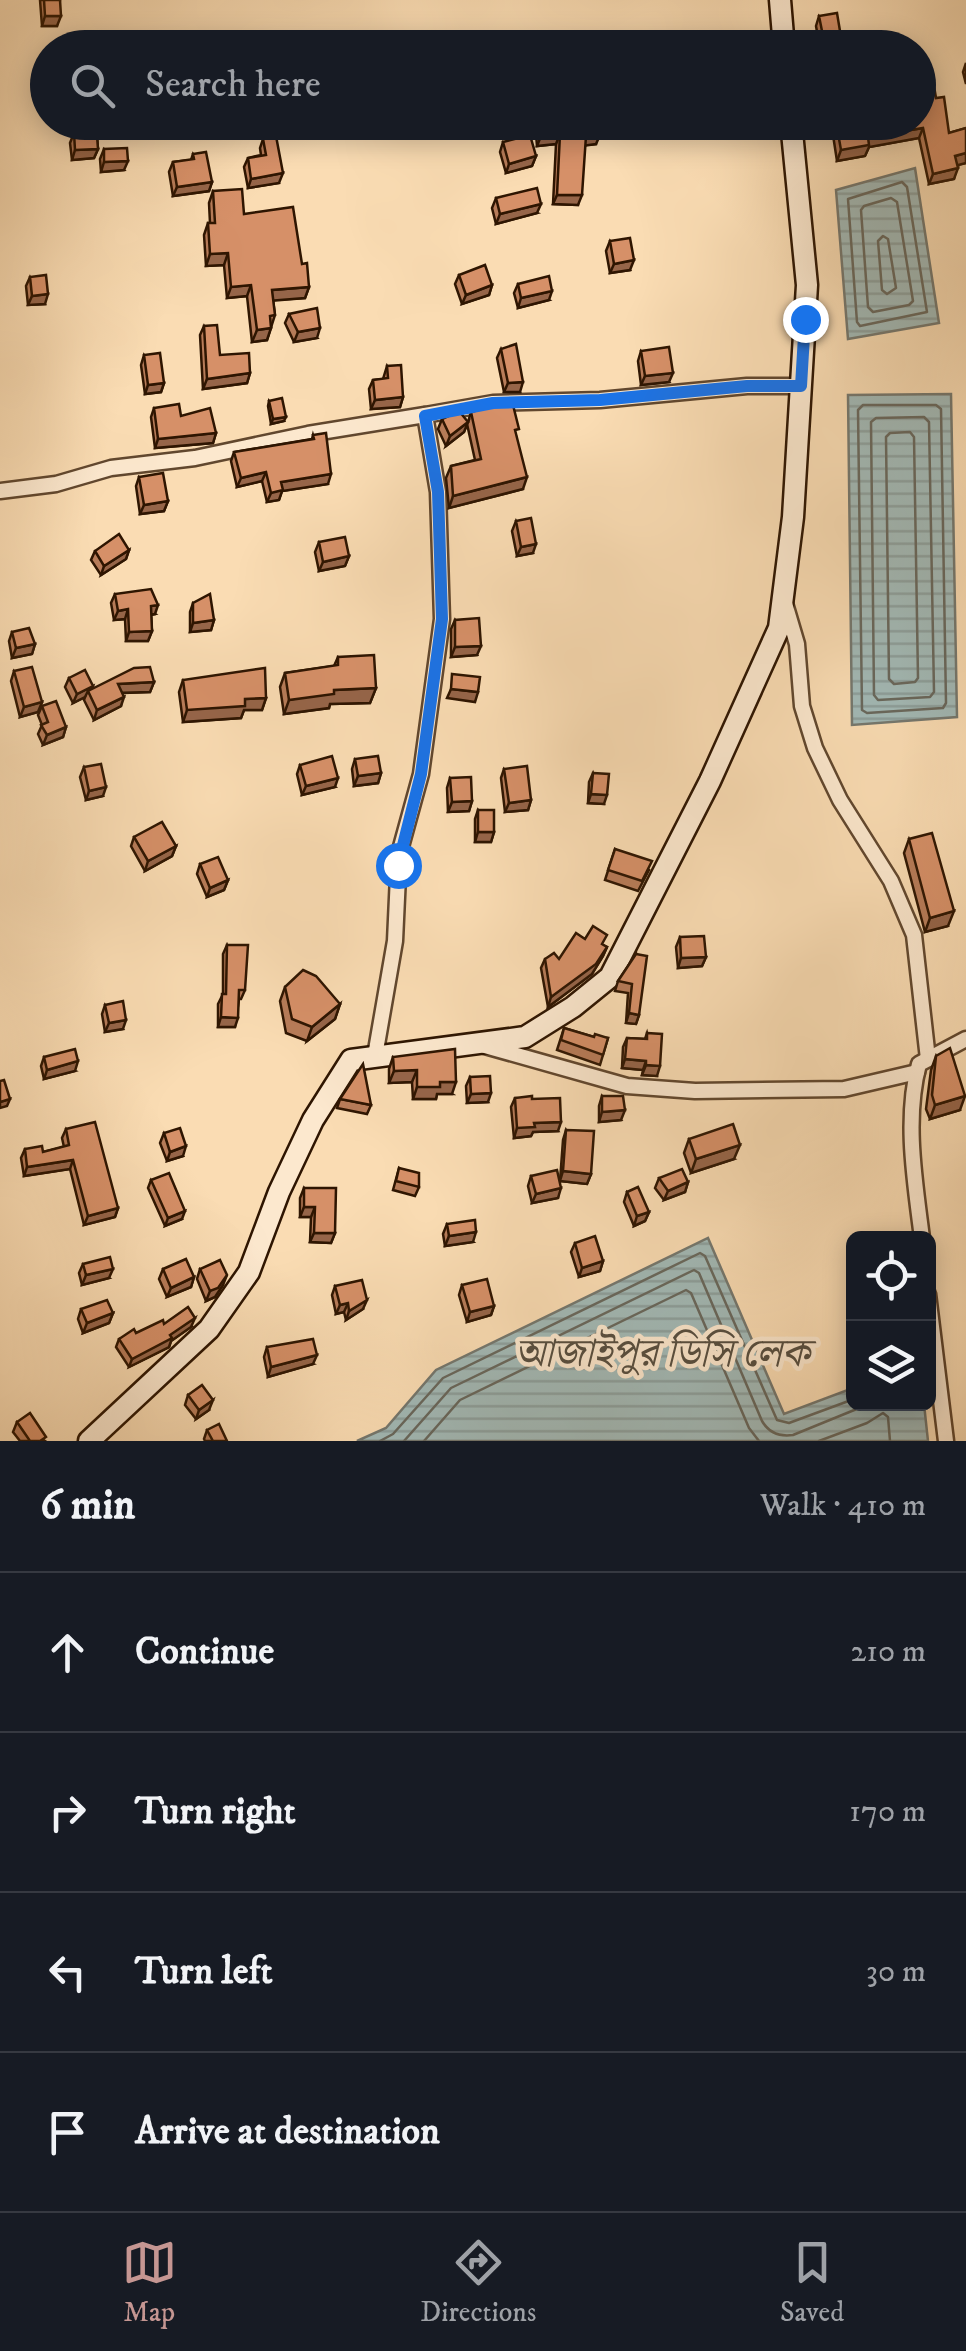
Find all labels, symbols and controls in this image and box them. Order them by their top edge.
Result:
search box [30,30,936,140]
icon: search [65,58,120,113]
text: Search here [145,61,321,109]
route end [783,297,829,343]
route start [376,843,422,889]
map controls [846,1231,936,1411]
button: locate [846,1231,936,1321]
button: layers [846,1321,936,1411]
water label: আজাইপুর ডিসি লেক [514,1329,816,1380]
text: 6 min [40,1480,135,1532]
text: Walk · 410 m [760,1486,926,1526]
icon: ahead [40,1625,95,1680]
text: Continue [135,1628,274,1676]
text: 210 m [851,1632,926,1672]
icon: right [40,1785,95,1840]
text: Turn right [135,1788,296,1836]
text: 170 m [849,1792,926,1832]
icon: left [40,1945,95,2000]
text: Turn left [135,1948,273,1996]
text: 30 m [866,1952,926,1992]
icon: arrive [40,2105,95,2160]
text: Arrive at destination [135,2108,440,2156]
tab: Map [122,2235,177,2330]
tab: Directions [420,2235,536,2330]
tab: Saved [780,2235,844,2330]

